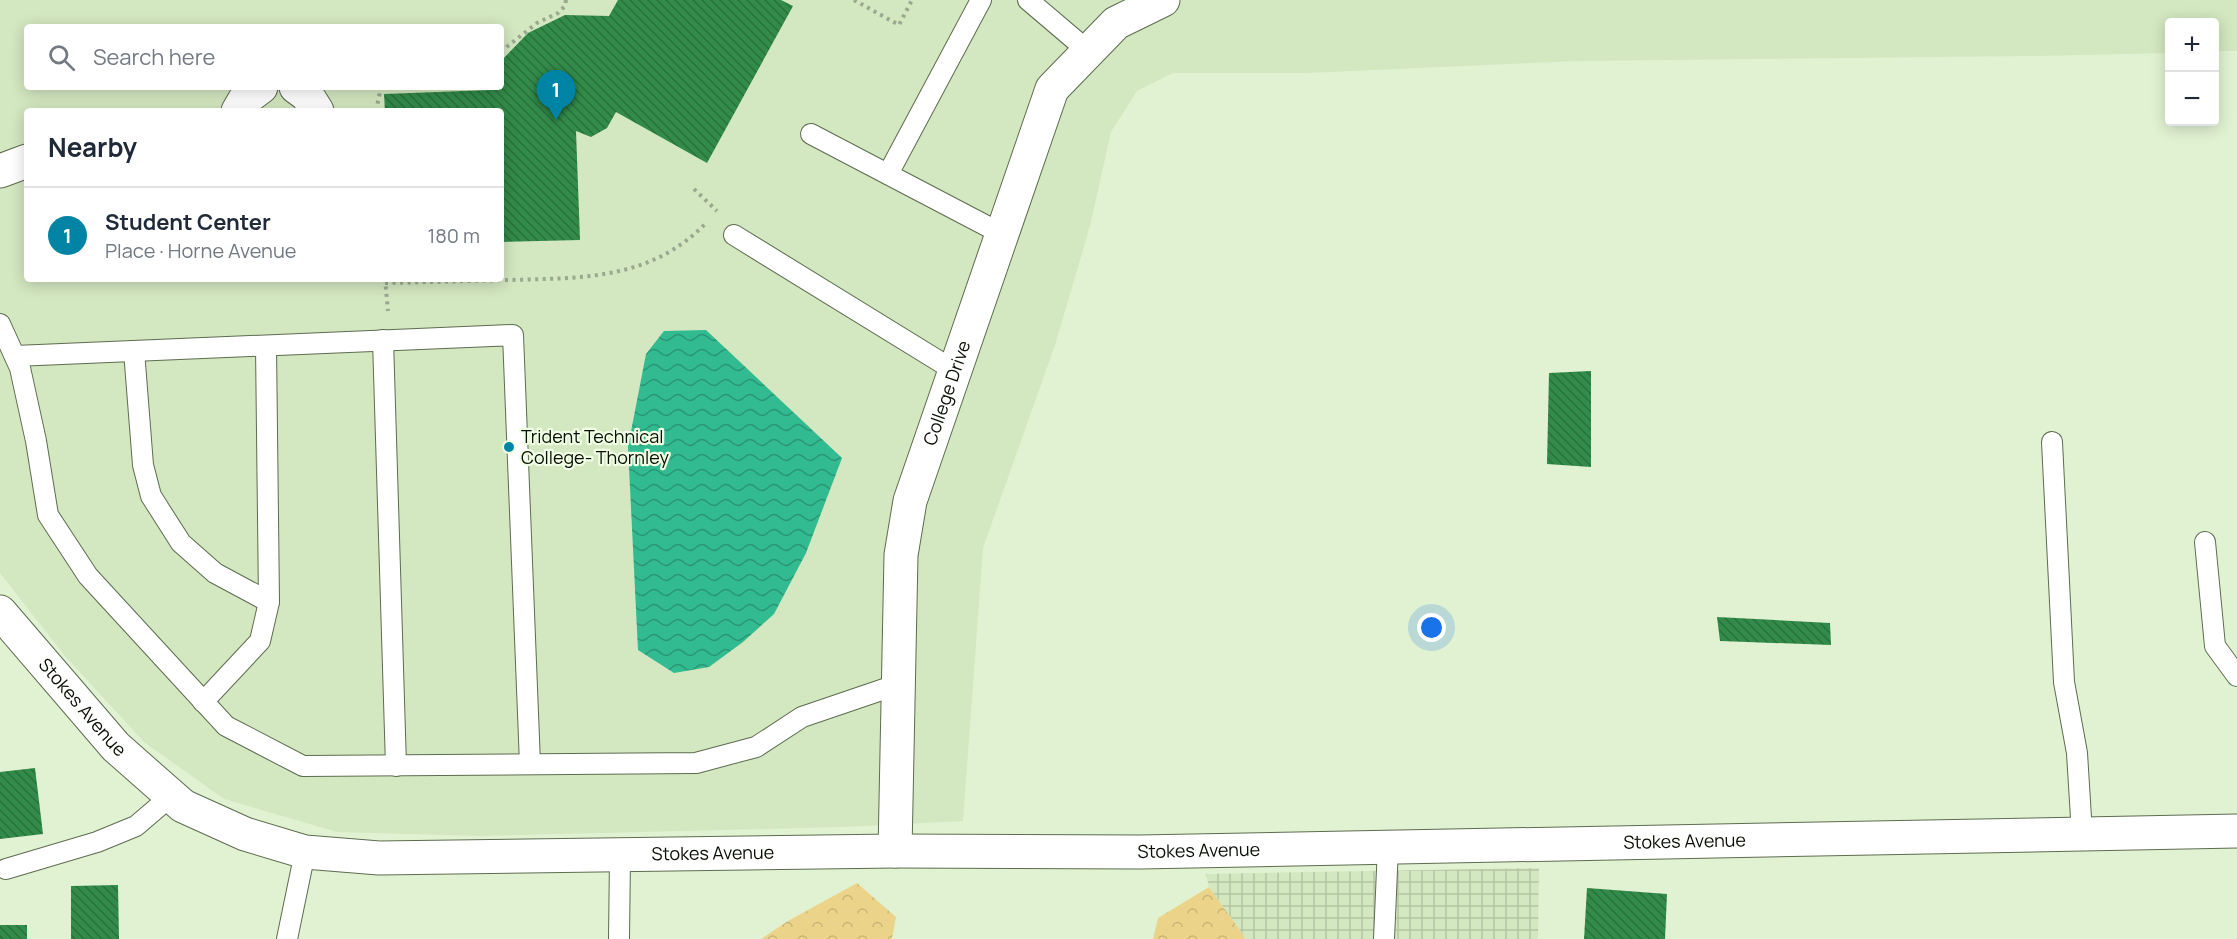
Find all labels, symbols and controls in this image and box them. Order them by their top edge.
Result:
map controls [2165,18,2219,126]
button: + [2165,18,2219,72]
search box [24,24,504,90]
icon: search [45,41,78,74]
text: Search here [93,42,215,72]
pin: 1 [536,70,576,120]
button: − [2165,72,2219,126]
text: Nearby [48,129,137,165]
text: Student Center [105,207,271,237]
text: 1 [63,222,72,249]
text: 180 m [427,222,480,249]
text: Place · Horne Avenue [105,237,297,264]
street label: College Drive [917,337,975,448]
place label: Trident Technical College- Thornley [521,424,670,469]
marker: Trident Technical College- Thornley [502,440,516,454]
your location [1417,613,1446,642]
street label: Stokes Avenue [34,653,132,761]
street label: Stokes Avenue [1623,827,1746,854]
street label: Stokes Avenue [1137,837,1260,863]
street label: Stokes Avenue [651,840,774,865]

